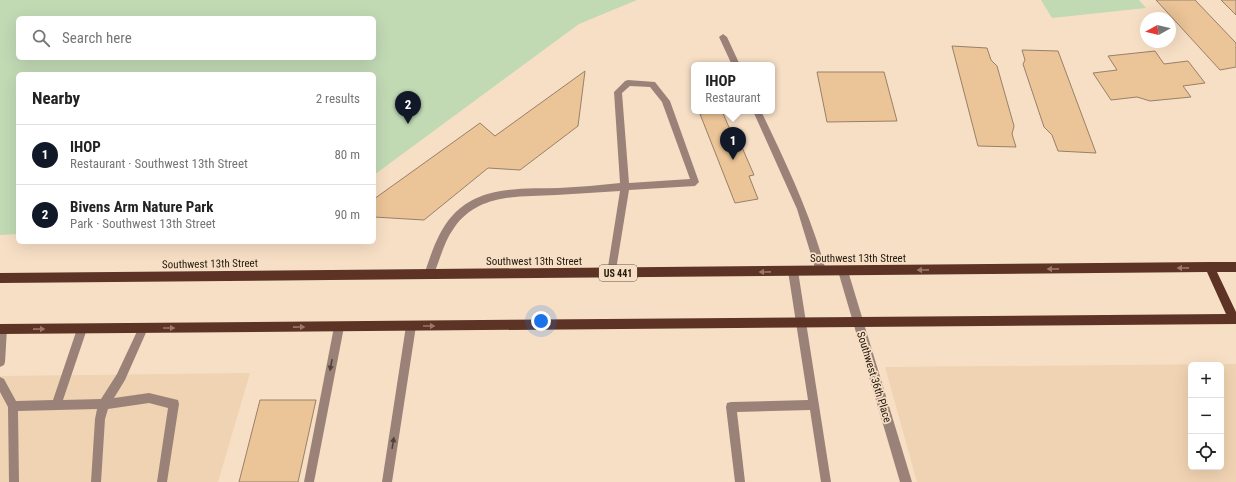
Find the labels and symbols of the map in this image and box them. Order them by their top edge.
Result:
north arrow [1140,12,1176,48]
pin: 2 [395,91,421,124]
pin: 1 [720,127,746,160]
street label: Southwest 13th Street [810,252,906,265]
street label: Southwest 13th Street [486,255,582,268]
street label: Southwest 13th Street [162,257,258,271]
road number: US 441 [599,265,637,281]
one-way arrow [1176,265,1189,271]
one-way arrow [1046,266,1059,272]
one-way arrow [916,267,929,273]
one-way arrow [758,269,771,275]
your location [531,311,551,331]
one-way arrow [423,323,436,329]
one-way arrow [293,324,306,330]
one-way arrow [163,325,176,331]
one-way arrow [33,326,46,332]
street label: Southwest 36th Place [854,330,894,424]
one-way arrow [328,359,334,371]
one-way arrow [390,437,396,450]

